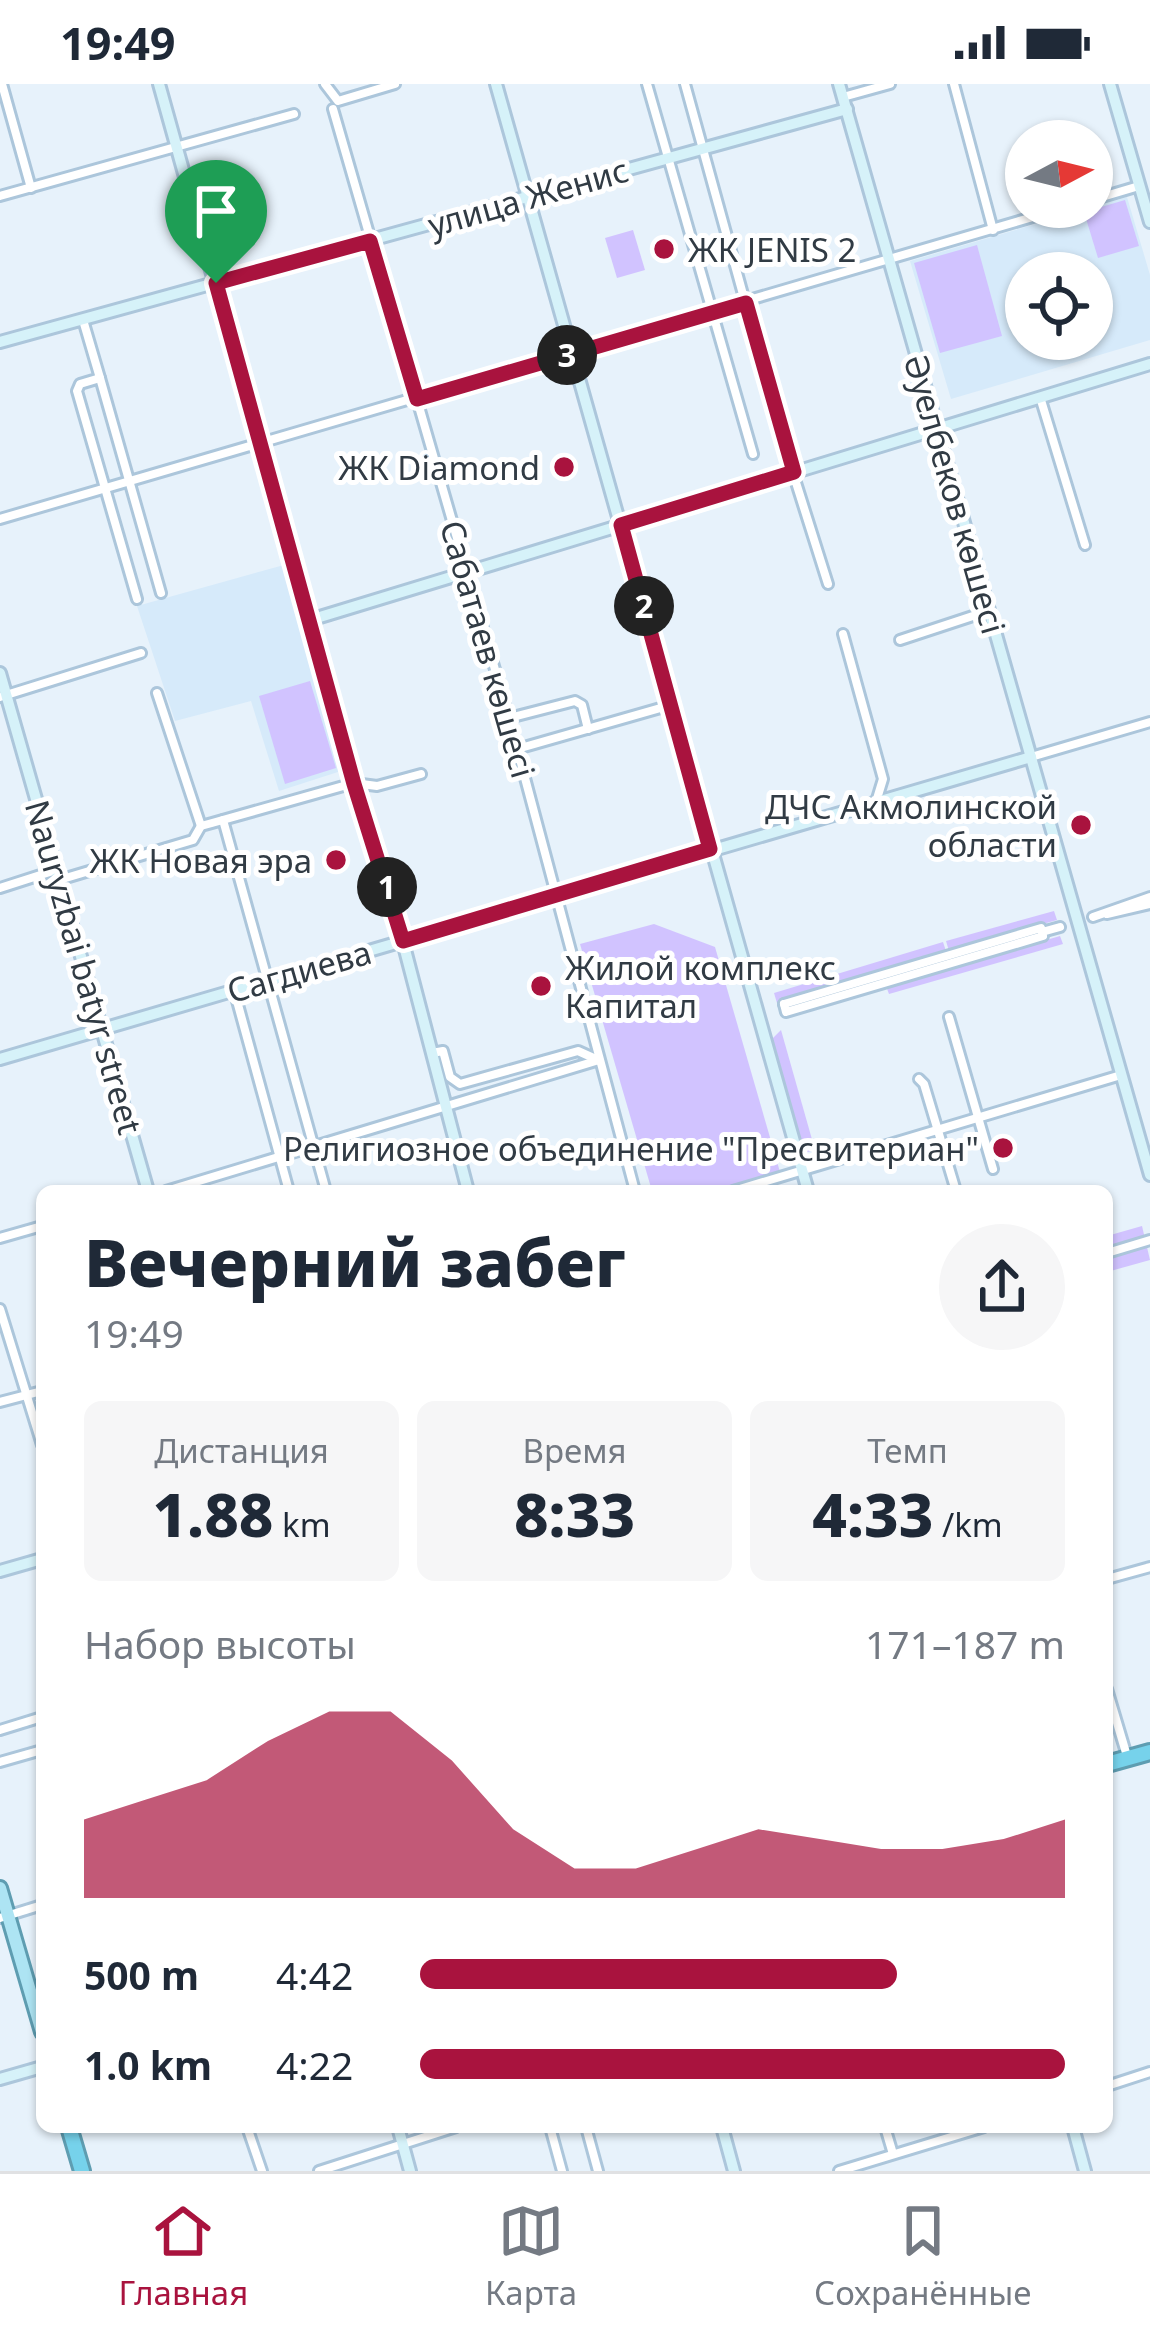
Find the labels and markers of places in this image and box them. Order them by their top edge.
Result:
pin [165,160,267,283]
place label: ЖК JENIS 2 [688,227,856,272]
marker: ЖК JENIS 2 [651,236,677,262]
pin: 3 [537,325,597,385]
place label: ЖК Diamond [338,445,540,490]
marker: ЖК Diamond [551,454,577,480]
pin: 2 [614,576,674,636]
place label: ДЧС Акмолинской области [765,784,1057,867]
marker: ДЧС Акмолинской области [1068,812,1094,838]
place label: ЖК Новая эра [90,838,312,883]
marker: ЖК Новая эра [323,847,349,873]
pin: 1 [357,857,417,917]
place label: Жилой комплекс Капитал [565,945,836,1028]
marker: Жилой комплекс Капитал [528,973,554,999]
place label: Религиозное объединение "Пресвитериан" [283,1126,979,1171]
marker: Религиозное объединение "Пресвитериан" [990,1135,1016,1161]

